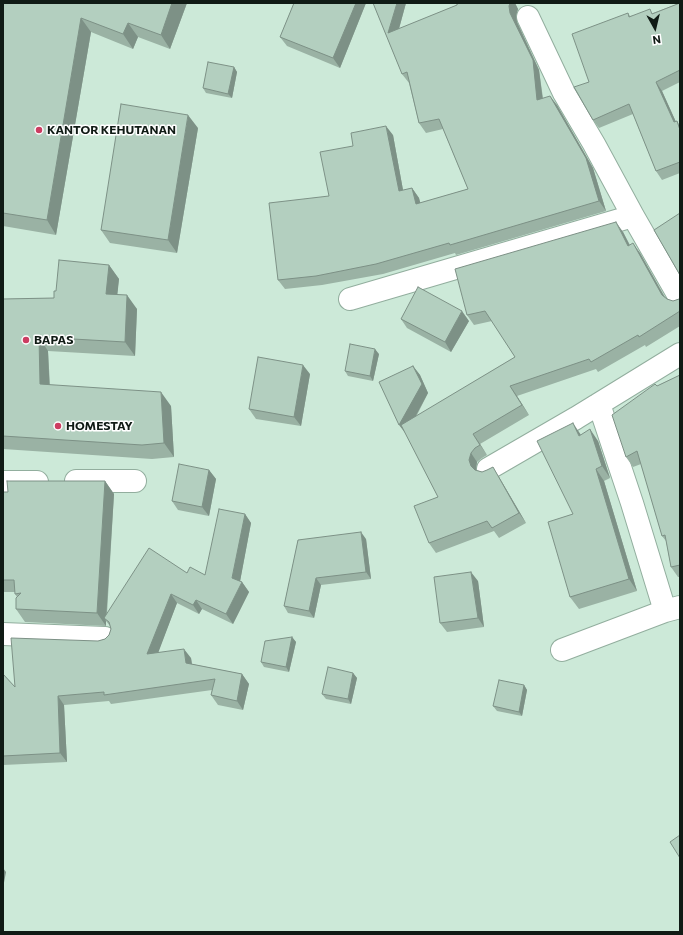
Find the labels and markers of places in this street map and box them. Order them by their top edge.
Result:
place label: KANTOR KEHUTANAN [47,123,176,137]
marker: KANTOR KEHUTANAN [34,125,44,135]
place label: BAPAS [34,333,73,347]
marker: BAPAS [21,335,31,345]
place label: HOMESTAY [66,419,133,433]
marker: HOMESTAY [53,421,63,431]

